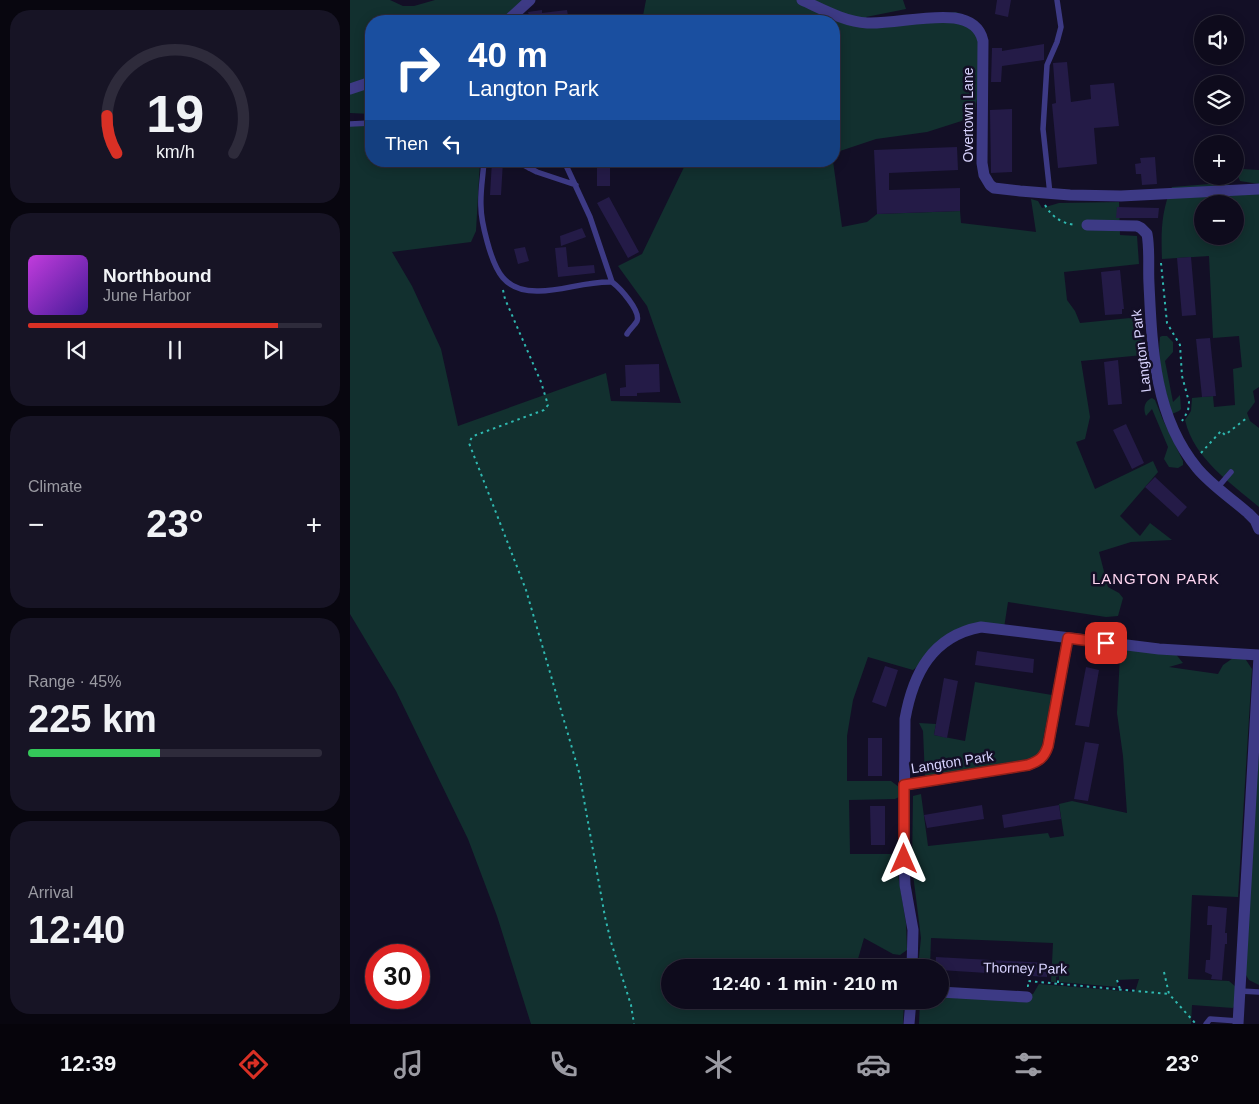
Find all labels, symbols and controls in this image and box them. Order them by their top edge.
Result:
map controls [1194,15,1244,245]
button: sound [1194,15,1244,65]
icon: right [385,35,450,100]
text: 40 m [468,35,548,74]
street label: Overtown Lane [960,67,976,162]
button: layers [1194,75,1244,125]
text: Langton Park [468,76,599,101]
text: 19 [146,85,204,143]
icon: left [438,130,466,158]
text: Then [385,133,428,154]
button: + [1194,135,1244,185]
text: km/h [156,142,194,162]
button: − [1194,195,1244,245]
text: Northbound [103,265,212,286]
text: June Harbor [103,287,191,304]
street label: Langton Park [1128,308,1154,393]
icon: previous [63,336,91,364]
icon: pause [161,336,189,364]
icon: next [259,336,287,364]
text: Climate [28,478,82,495]
text: 23° [146,503,204,545]
text: − [28,509,44,540]
text: + [306,509,322,540]
district label: LANGTON PARK [1092,570,1220,587]
pin [1085,622,1127,664]
icon: arrive [1092,629,1120,657]
text: Range · 45% [28,673,121,690]
text: 225 km [28,698,157,740]
street label: Langton Park [910,747,995,776]
position arrow [877,832,929,884]
text: Arrival [28,884,73,901]
text: 12:40 [28,909,125,951]
speed limit sign: 30 [365,944,430,1009]
street label: Thorney Park [983,959,1068,977]
text: 12:40 · 1 min · 210 m [712,973,898,994]
icon: directions [236,1047,271,1082]
icon: music [391,1047,426,1082]
icon: phone [546,1047,581,1082]
icon: climate [701,1047,736,1082]
icon: car [856,1047,891,1082]
icon: filters [1011,1047,1046,1082]
text: 12:39 [60,1051,116,1076]
text: 23° [1166,1051,1199,1076]

